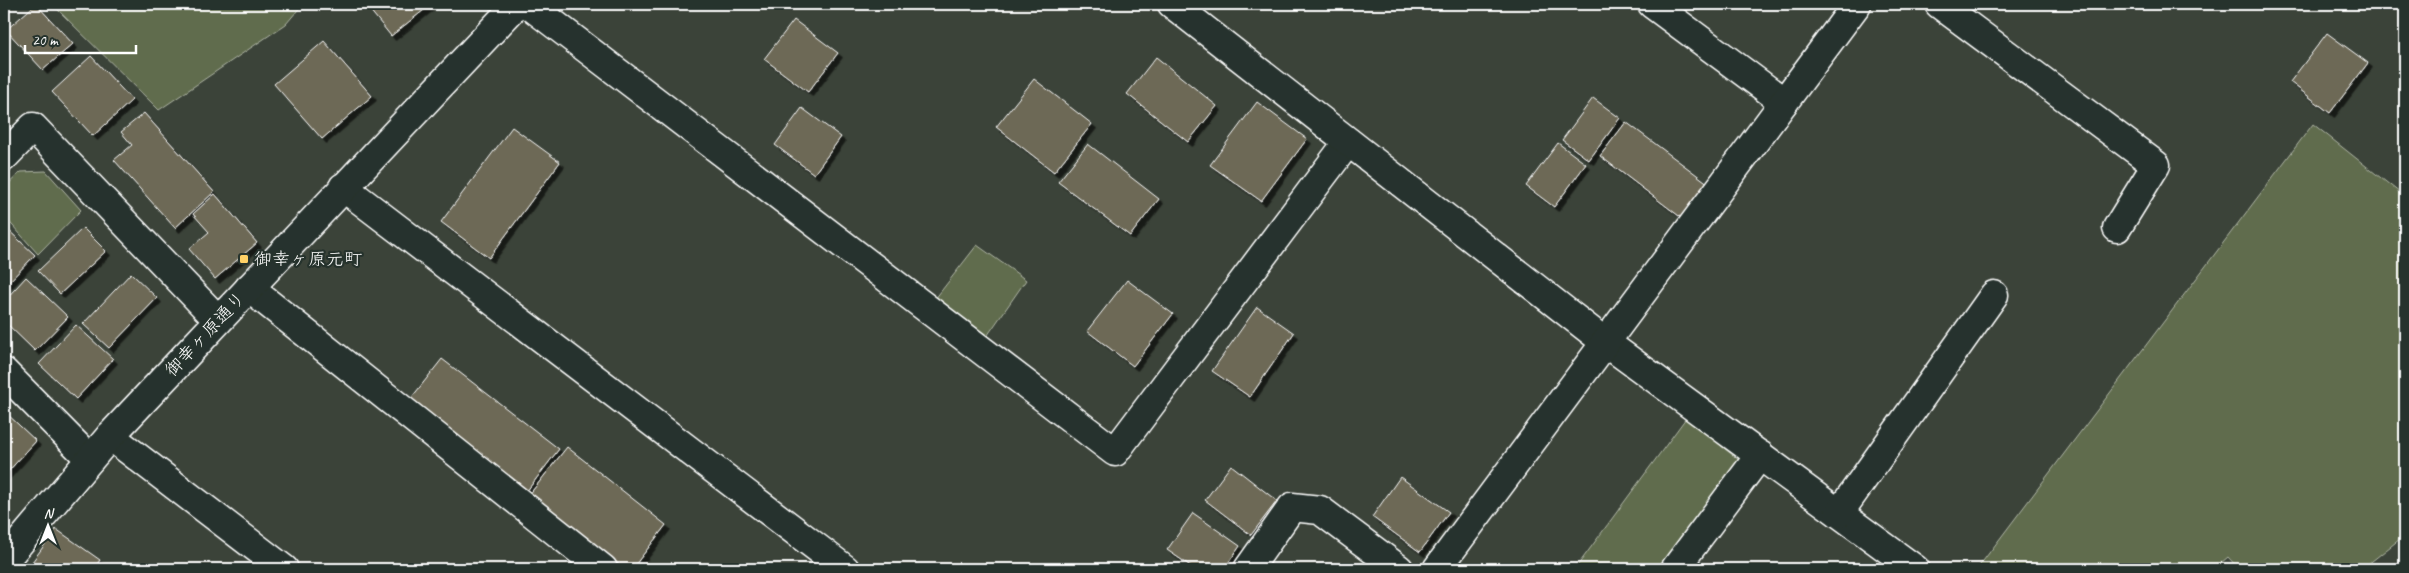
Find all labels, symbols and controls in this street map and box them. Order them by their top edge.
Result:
scale bar [25,22,136,54]
text: 20 m [32,31,59,50]
place label: 御幸ヶ原元町 [254,248,362,270]
marker: 御幸ヶ原元町 [238,253,250,265]
street label: 御幸ヶ原通り [160,287,250,381]
north arrow [22,500,72,550]
text: N [44,505,55,522]

